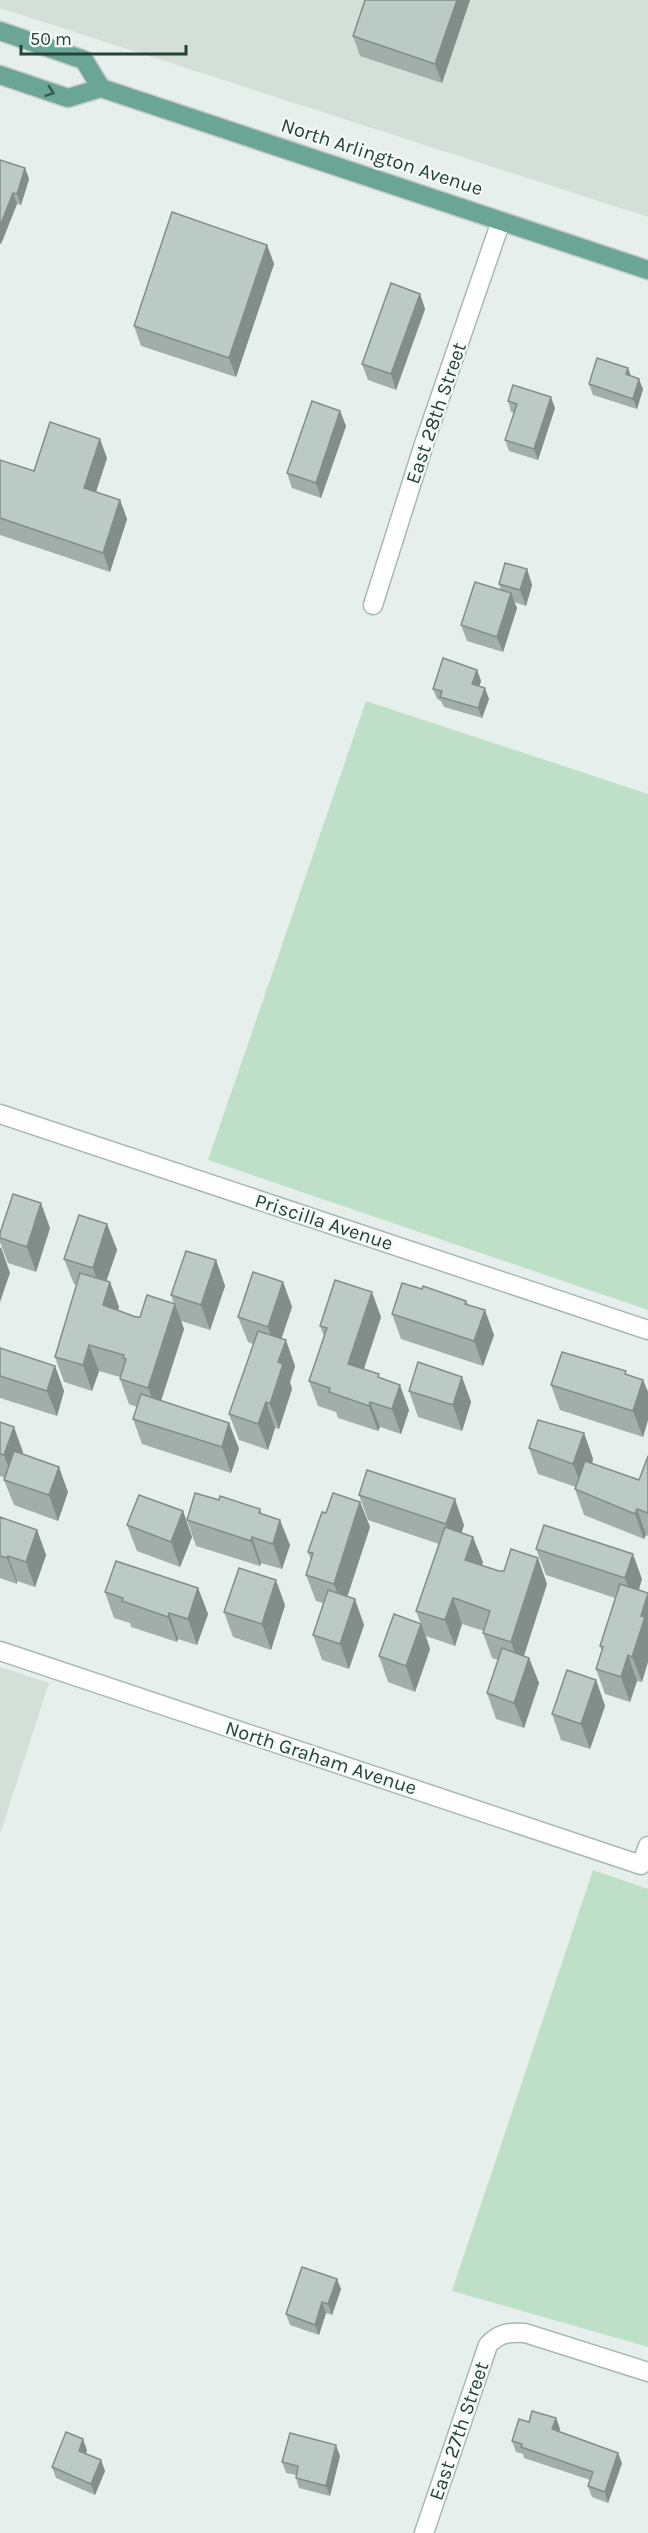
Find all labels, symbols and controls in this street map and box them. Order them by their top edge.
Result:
scale bar [21,18,186,56]
text: 50 m [30,28,72,50]
one-way arrow [44,85,55,97]
street label: North Arlington Avenue [278,113,486,201]
street label: East 28th Street [401,339,471,487]
street label: Priscilla Avenue [252,1189,396,1255]
street label: North Graham Avenue [222,1716,420,1800]
street label: East 27th Street [424,2358,494,2503]

